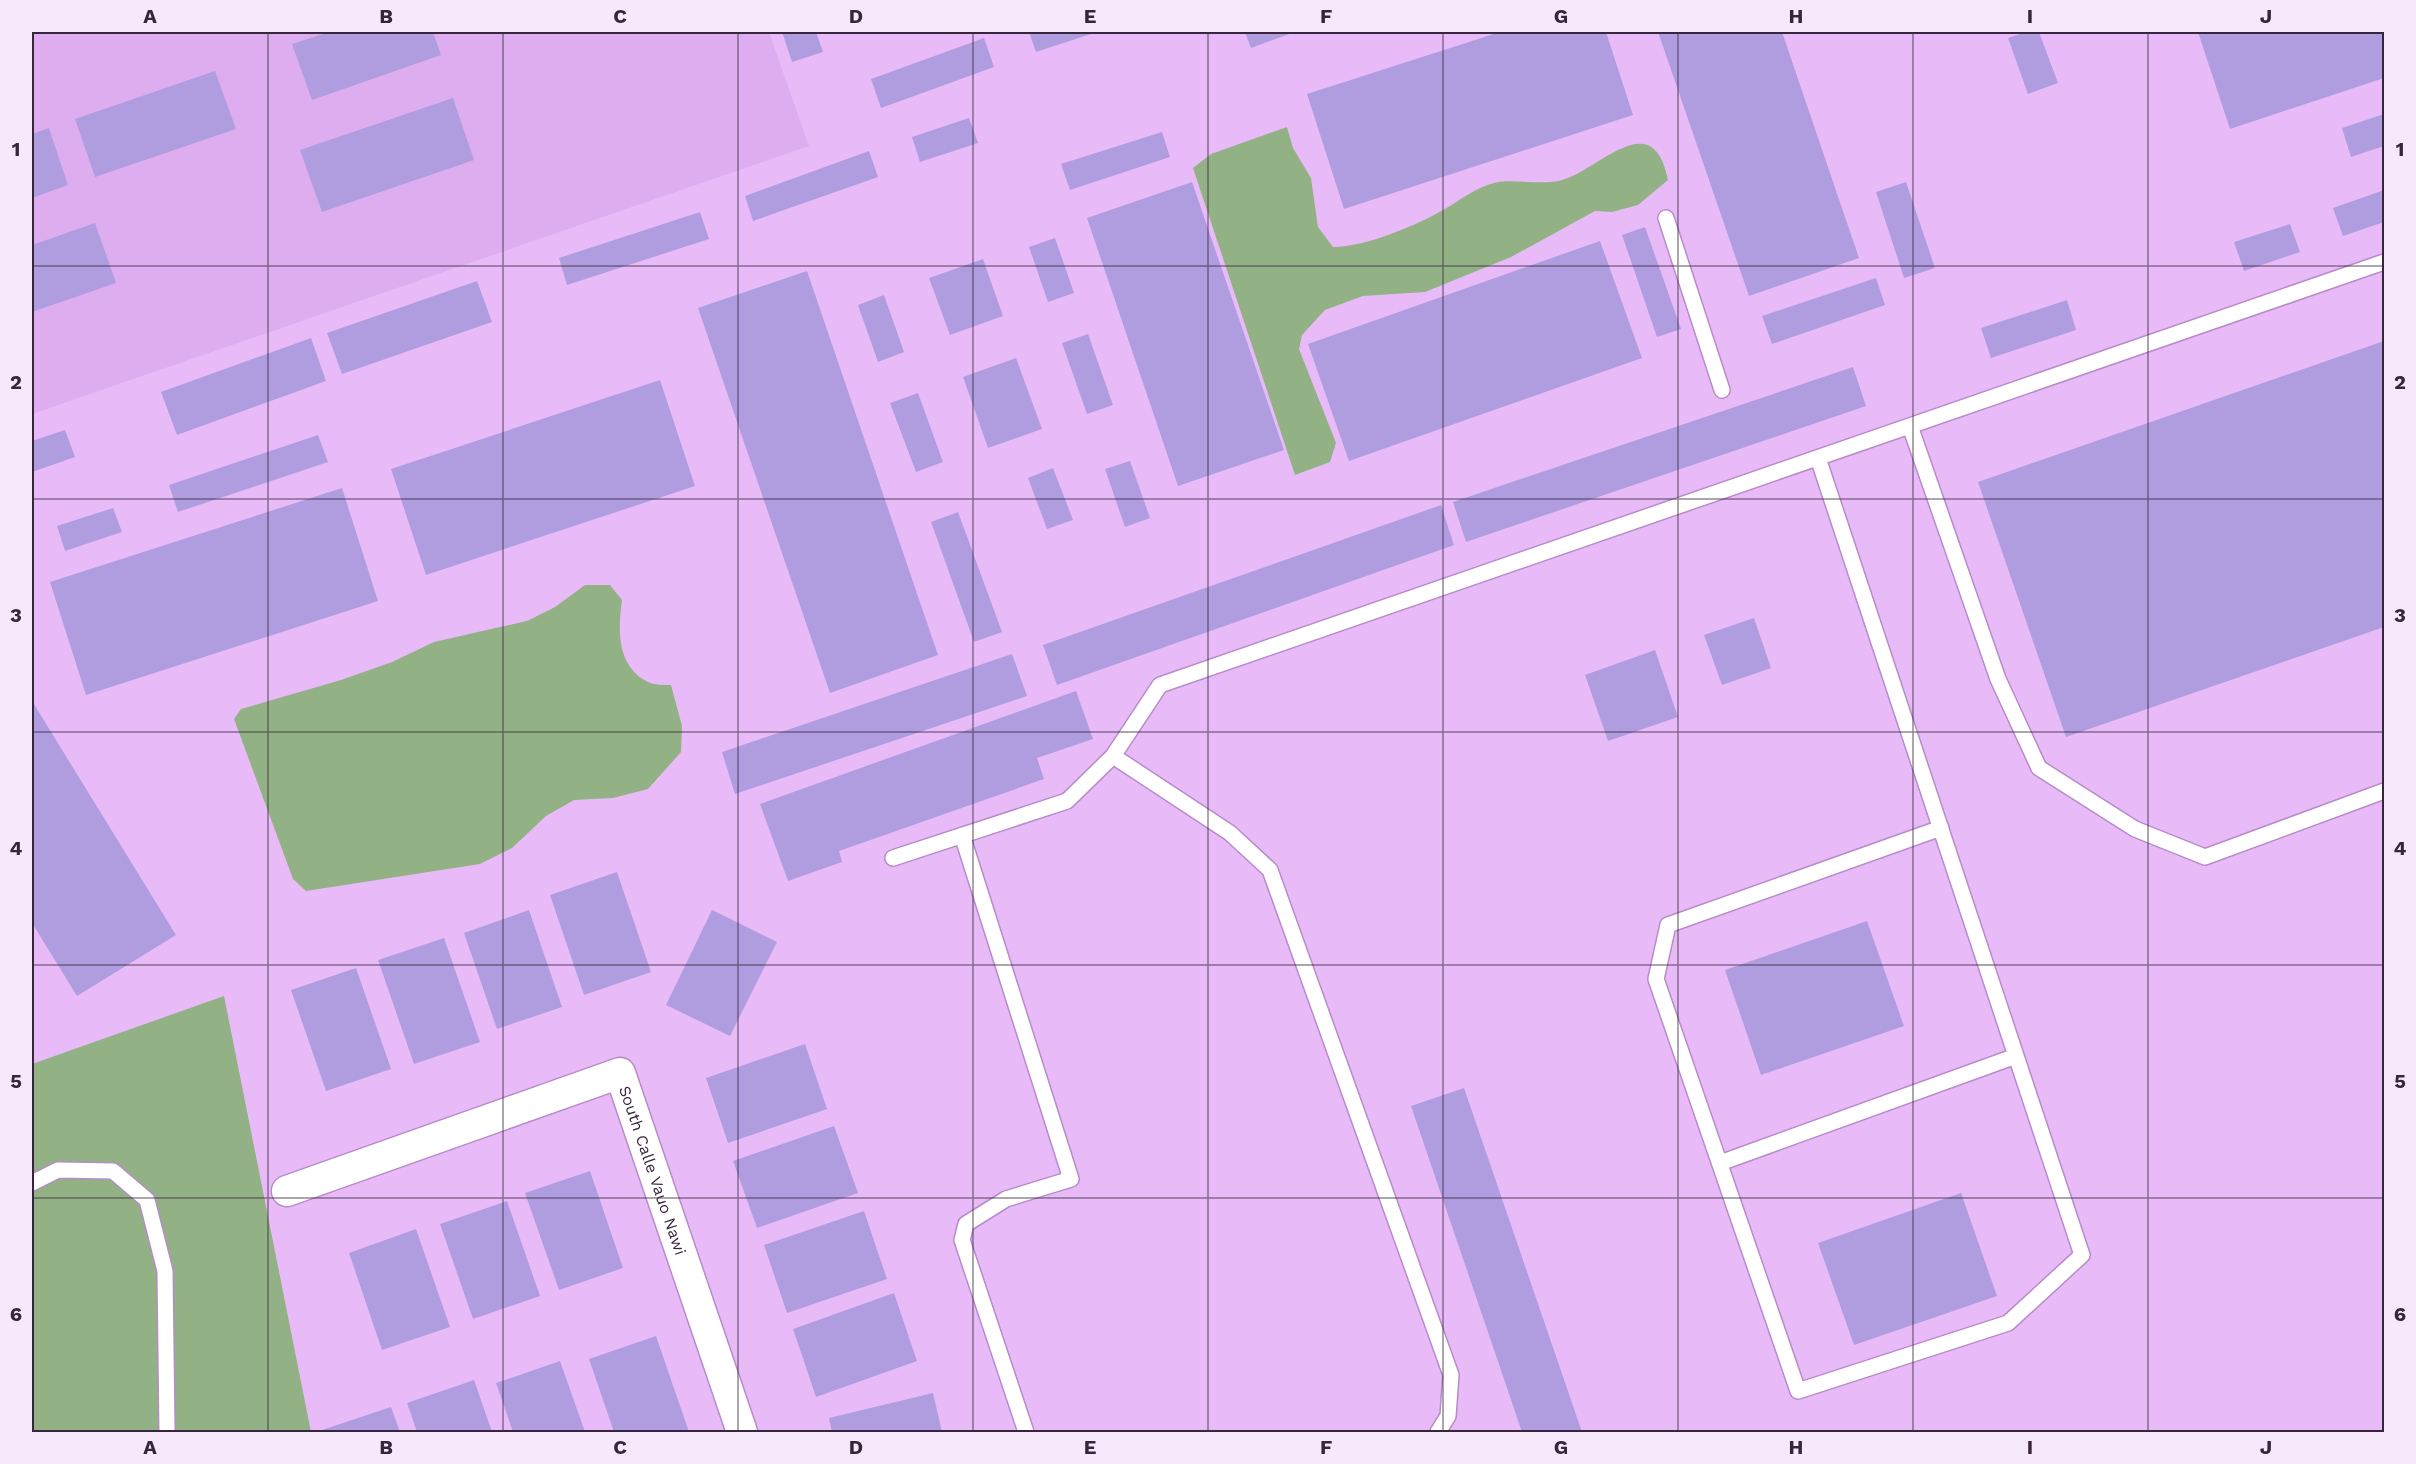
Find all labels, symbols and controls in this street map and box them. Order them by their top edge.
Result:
text: A [143,4,157,28]
text: B [379,4,393,28]
text: C [613,4,627,28]
text: D [849,4,863,28]
text: E [1084,4,1096,28]
text: F [1320,4,1332,28]
text: G [1554,4,1568,28]
text: H [1789,4,1803,28]
text: I [2027,4,2033,28]
text: J [2260,4,2272,28]
text: 1 [12,137,20,161]
text: 1 [2396,137,2404,161]
text: 2 [10,370,22,394]
text: 2 [2394,370,2406,394]
text: 3 [10,603,22,627]
text: 3 [2394,603,2406,627]
text: 4 [10,836,23,860]
text: 4 [2394,836,2407,860]
text: 5 [10,1069,22,1093]
text: 5 [2394,1069,2406,1093]
street label: South Calle Vauo Nawi [615,1083,690,1257]
text: 6 [10,1302,22,1326]
text: 6 [2394,1302,2406,1326]
text: A [143,1435,157,1459]
text: B [379,1435,393,1459]
text: C [613,1435,627,1459]
text: D [849,1435,863,1459]
text: E [1084,1435,1096,1459]
text: F [1320,1435,1332,1459]
text: G [1554,1435,1568,1459]
text: H [1789,1435,1803,1459]
text: I [2027,1435,2033,1459]
text: J [2260,1435,2272,1459]

